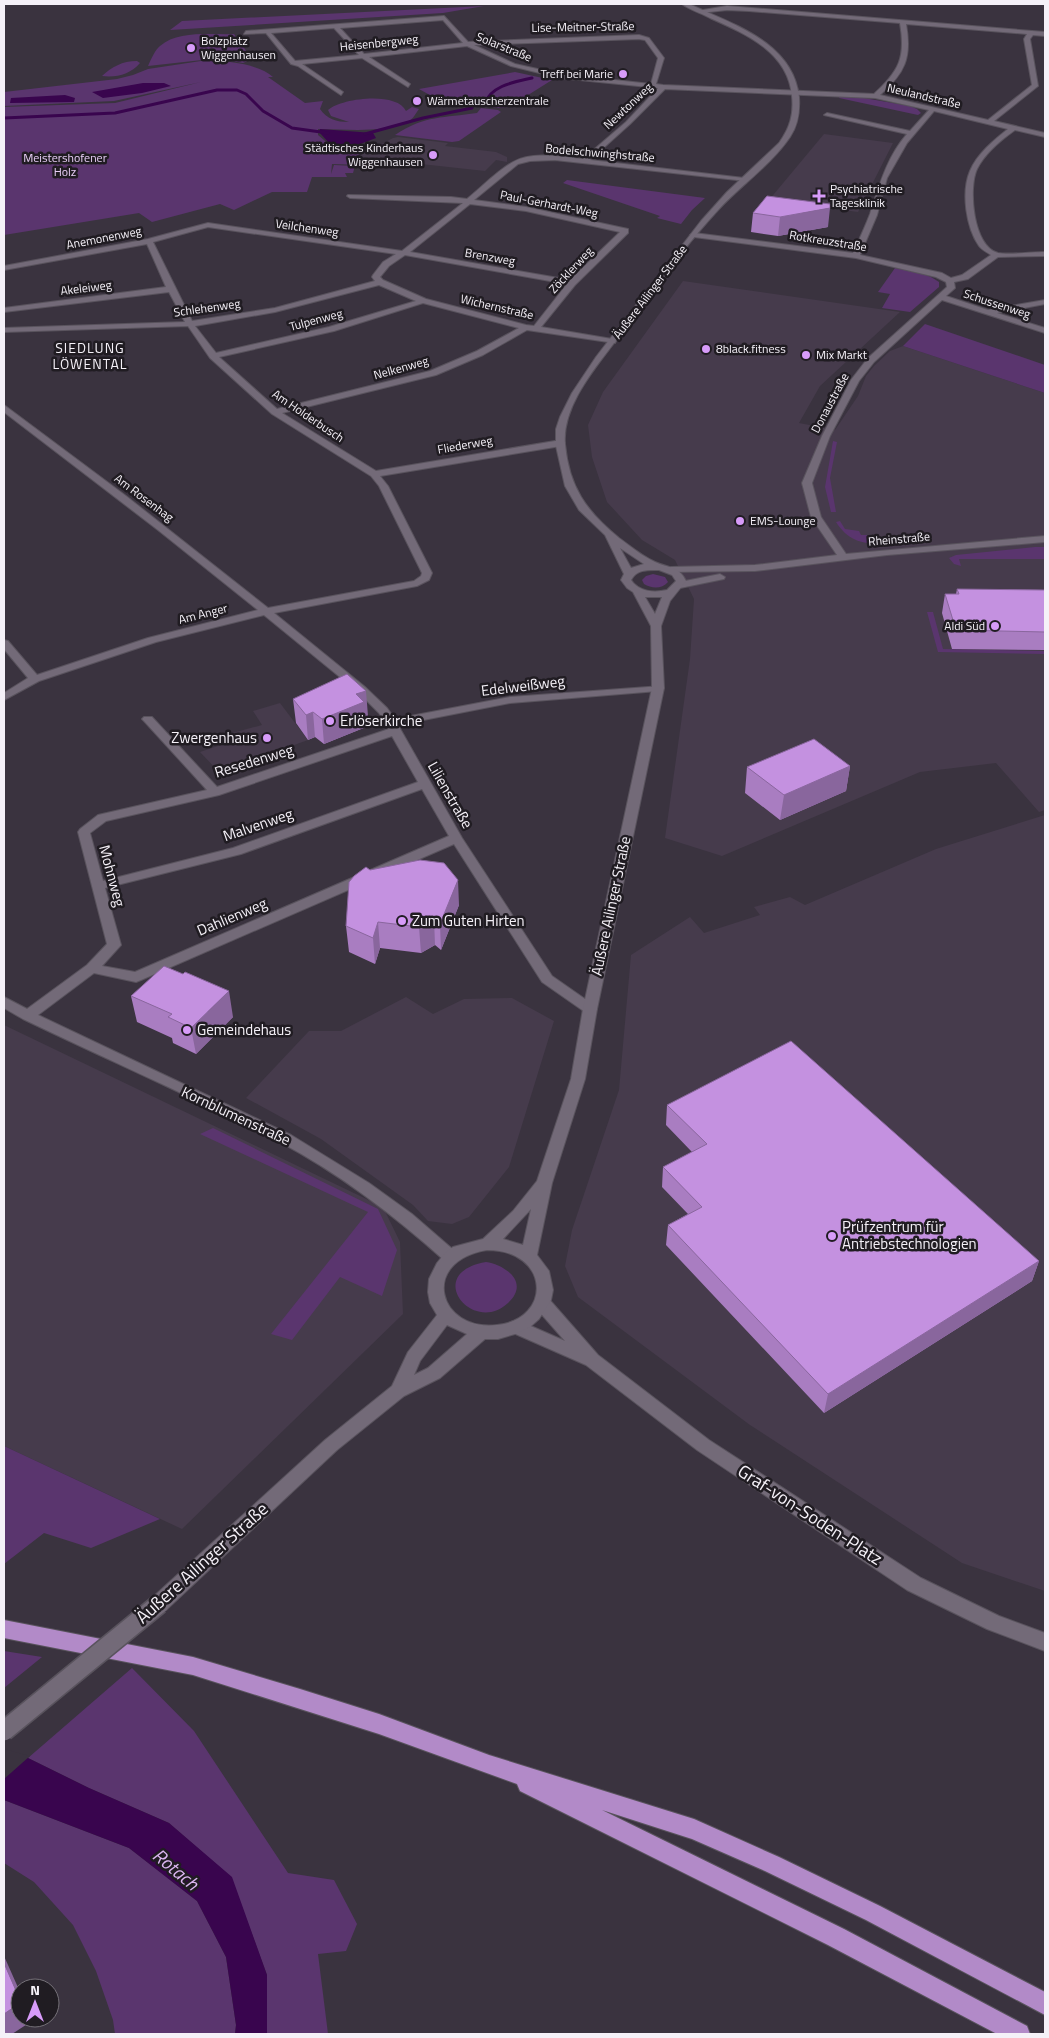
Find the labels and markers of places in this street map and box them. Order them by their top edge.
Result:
place label: Bolzplatz Wiggenhausen [201,31,276,64]
marker: Bolzplatz Wiggenhausen [185,42,197,54]
place label: Treff bei Marie [540,64,613,83]
marker: Treff bei Marie [617,68,629,80]
place label: Wärmetauscherzentrale [427,91,549,110]
marker: Wärmetauscherzentrale [411,95,423,107]
place label: Städtisches Kinderhaus Wiggenhausen [305,138,423,171]
marker: Städtisches Kinderhaus Wiggenhausen [427,149,439,161]
place label: Psychiatrische Tagesklinik [830,179,903,212]
marker: Psychiatrische Tagesklinik [812,189,826,203]
place label: 8black.fitness [716,339,786,358]
marker: 8black.fitness [700,343,712,355]
place label: Mix Markt [816,345,868,364]
marker: Mix Markt [800,349,812,361]
place label: EMS-Lounge [750,511,816,530]
marker: EMS-Lounge [734,515,746,527]
place label: Aldi Süd [944,616,985,635]
marker: Aldi Süd [989,620,1001,632]
place label: Erlöserkirche [340,709,422,732]
marker: Erlöserkirche [324,715,336,727]
place label: Zwergenhaus [171,726,257,749]
marker: Zwergenhaus [261,732,273,744]
place label: Zum Guten Hirten [412,909,525,932]
marker: Zum Guten Hirten [396,915,408,927]
place label: Gemeindehaus [197,1018,291,1041]
marker: Gemeindehaus [181,1024,193,1036]
place label: Prüfzentrum für Antriebstechnologien [842,1215,977,1255]
marker: Prüfzentrum für Antriebstechnologien [826,1230,838,1242]

